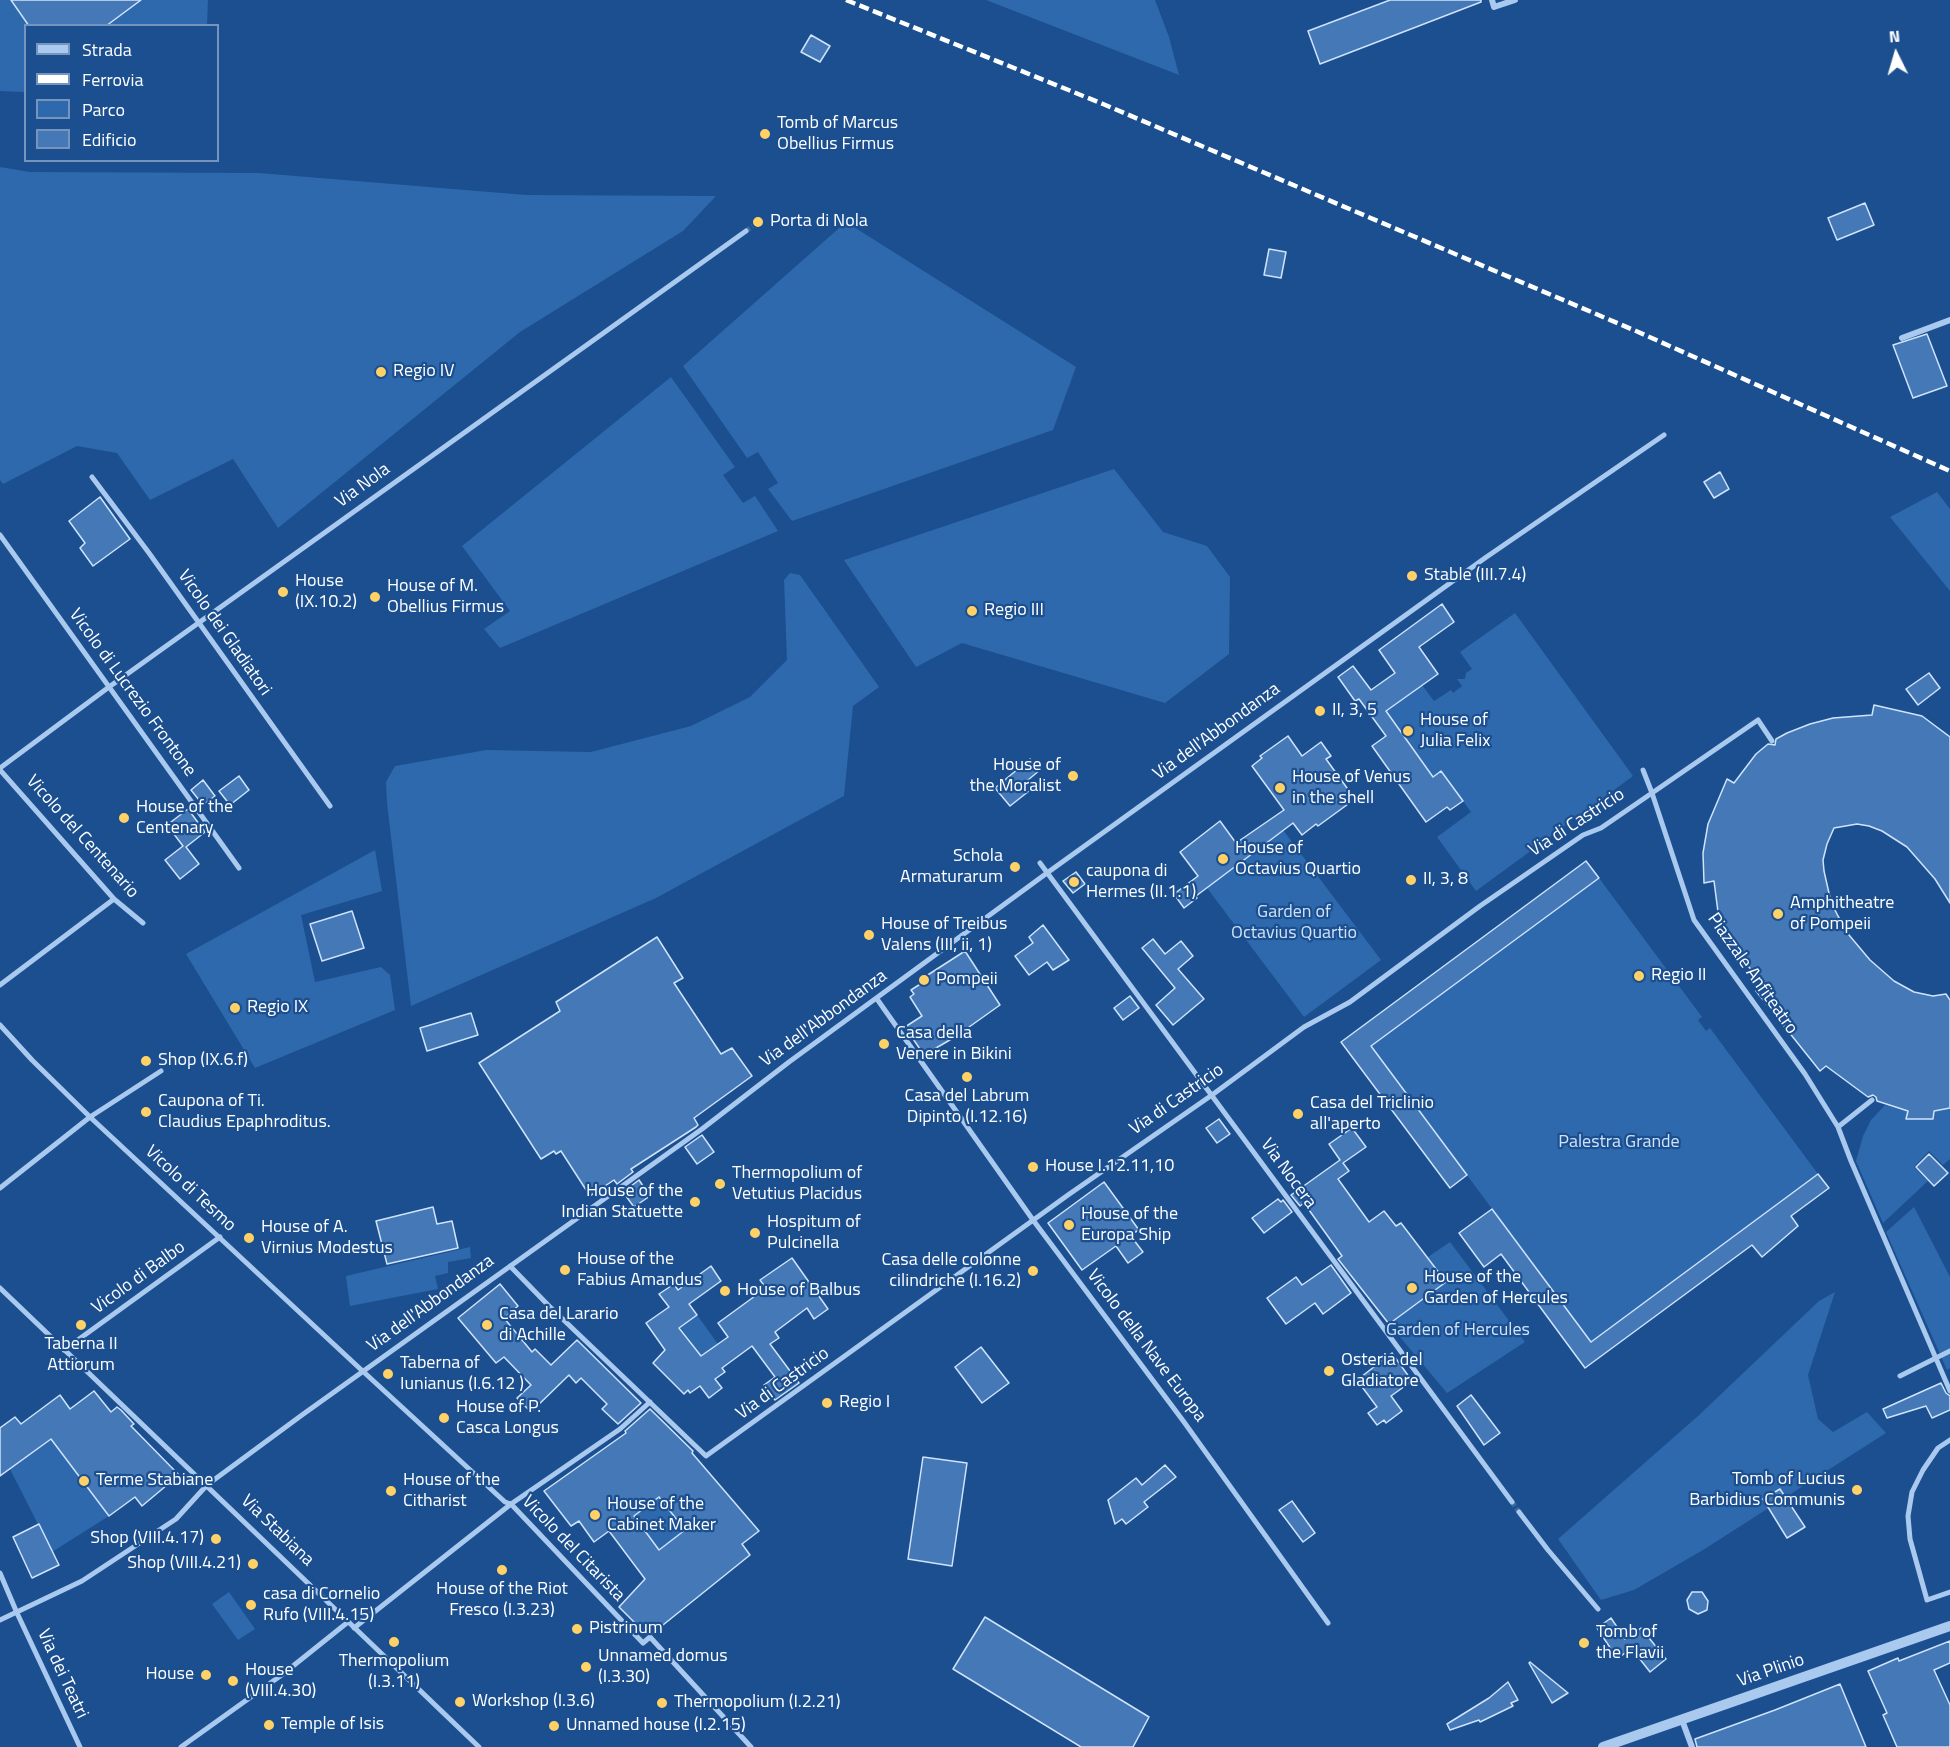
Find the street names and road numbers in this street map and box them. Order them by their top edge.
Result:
street label: Via Nola [332,459,394,513]
street label: Vicolo dei Gladiatori [173,566,275,700]
street label: Vicolo di Lucrezio Frontone [64,605,200,781]
street label: Via dell'Abbondanza [1149,679,1285,785]
street label: Vicolo del Centenario [21,771,143,903]
street label: Via di Castricio [1525,784,1629,862]
street label: Piazzale Anfiteatro [1702,909,1802,1039]
street label: Via dell'Abbondanza [756,966,892,1072]
street label: Via di Castricio [1126,1060,1228,1140]
street label: Via Nocera [1255,1135,1321,1213]
street label: Vicolo di Tesmo [140,1141,240,1237]
street label: Vicolo di Balbo [88,1237,190,1319]
street label: Via dell'Abbondanza [363,1251,499,1357]
street label: Vicolo della Nave Europa [1082,1266,1210,1426]
street label: Via di Castricio [732,1343,834,1425]
street label: Via Stabiana [236,1491,318,1571]
street label: Vicolo del Citarista [517,1492,629,1606]
street label: Via dei Teatri [32,1626,92,1722]
street label: Via Plinio [1735,1650,1807,1692]

